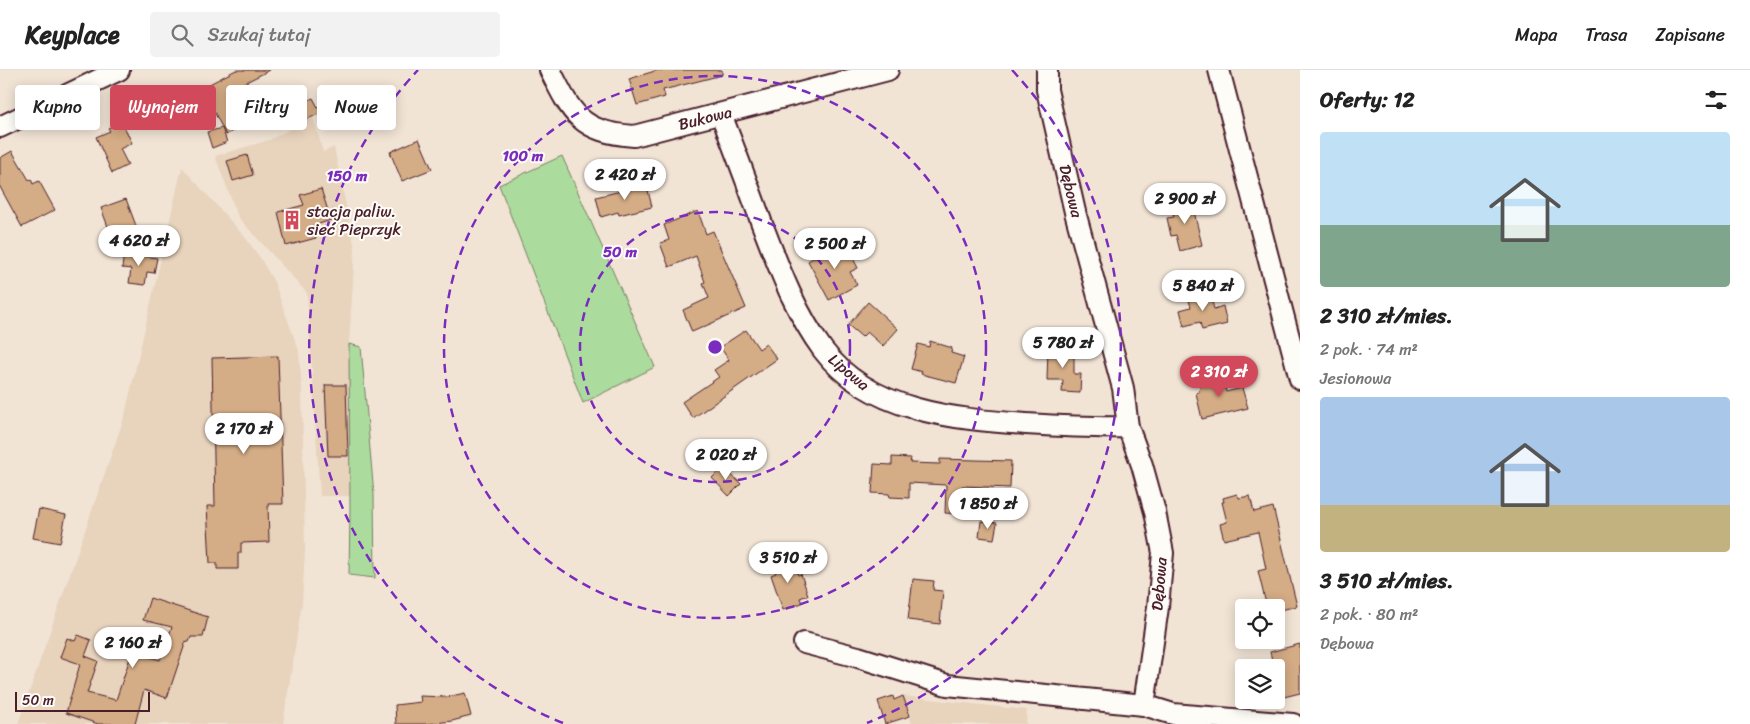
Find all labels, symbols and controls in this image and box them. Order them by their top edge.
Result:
search box [150,12,500,57]
text: Keyplace [25,14,120,56]
text: Szukaj tutaj [208,18,311,51]
text: Mapa [1515,19,1557,51]
text: Trasa [1585,19,1627,51]
text: Zapisane [1655,19,1725,51]
icon: search [168,21,196,49]
text: Oferty: 12 [1320,81,1415,119]
chip: Kupno [15,85,100,130]
chip: Wynajem [110,85,216,130]
chip: Filtry [226,85,307,130]
chip: Nowe [317,85,396,130]
icon: filters [1702,86,1730,114]
street label: Bukowa [675,97,735,139]
text: 100 m [503,143,544,169]
pin: 2 420 zł [573,158,677,201]
text: 2 420 zł [595,160,655,189]
street label: Dębowa [1050,161,1092,222]
text: 150 m [327,163,368,189]
icon: home [1480,165,1570,255]
pin: 2 900 zł [1133,182,1237,225]
text: 2 900 zł [1155,184,1215,213]
place label: stacja paliw. sieć Pieprzyk [306,197,401,244]
building icon: stacja paliw. sieć Pieprzyk [281,209,303,231]
pin: 4 620 zł [87,224,191,267]
text: 4 620 zł [109,226,169,255]
pin: 2 500 zł [783,228,887,270]
text: 2 500 zł [805,229,865,258]
text: 50 m [603,239,638,265]
pin: 5 840 zł [1151,270,1255,312]
text: 5 840 zł [1173,271,1233,300]
text: 2 310 zł/mies. [1320,297,1453,335]
pin: 5 780 zł [1011,326,1115,369]
text: 5 780 zł [1033,328,1093,357]
text: 2 pok. · 74 m² [1320,335,1418,364]
centre of rings [706,338,724,356]
street label: Lipowa [821,346,877,398]
pin: 2 310 zł [1167,356,1271,398]
text: 2 310 zł [1191,357,1247,386]
text: Jesionowa [1320,364,1391,393]
pin: 2 170 zł [192,412,296,455]
text: 2 170 zł [216,414,272,443]
icon: home [1480,430,1570,520]
pin: 2 020 zł [674,438,778,481]
text: 2 020 zł [696,440,756,469]
pin: 1 850 zł [936,488,1040,530]
text: 1 850 zł [959,489,1017,518]
pin: 3 510 zł [736,542,840,584]
text: 3 510 zł [760,543,816,572]
street label: Dębowa [1142,555,1176,612]
text: 3 510 zł/mies. [1320,562,1454,600]
map controls [1235,599,1285,709]
button: locate [1235,599,1285,649]
text: 2 pok. · 80 m² [1320,600,1418,629]
pin: 2 160 zł [81,626,185,669]
text: 2 160 zł [105,628,161,657]
text: Dębowa [1320,629,1374,658]
button: layers [1235,659,1285,709]
text: 50 m [22,688,54,713]
scale bar [15,689,150,712]

